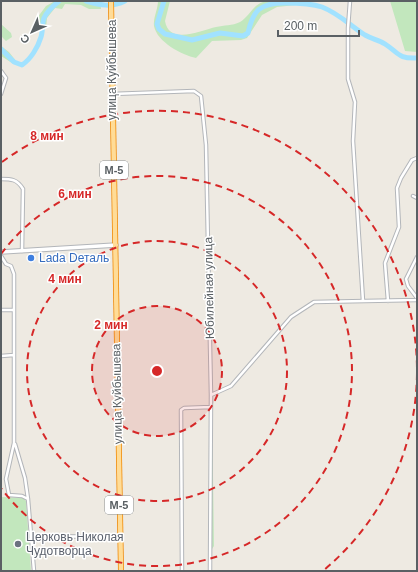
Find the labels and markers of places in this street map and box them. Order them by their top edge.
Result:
place label: Lada Dеталь [39,251,109,265]
marker: Lada Dеталь [26,253,36,263]
centre of rings [150,364,164,378]
place label: Церковь Николая Чудотворца [26,530,124,558]
marker: Церковь Николая Чудотворца [13,539,23,549]

